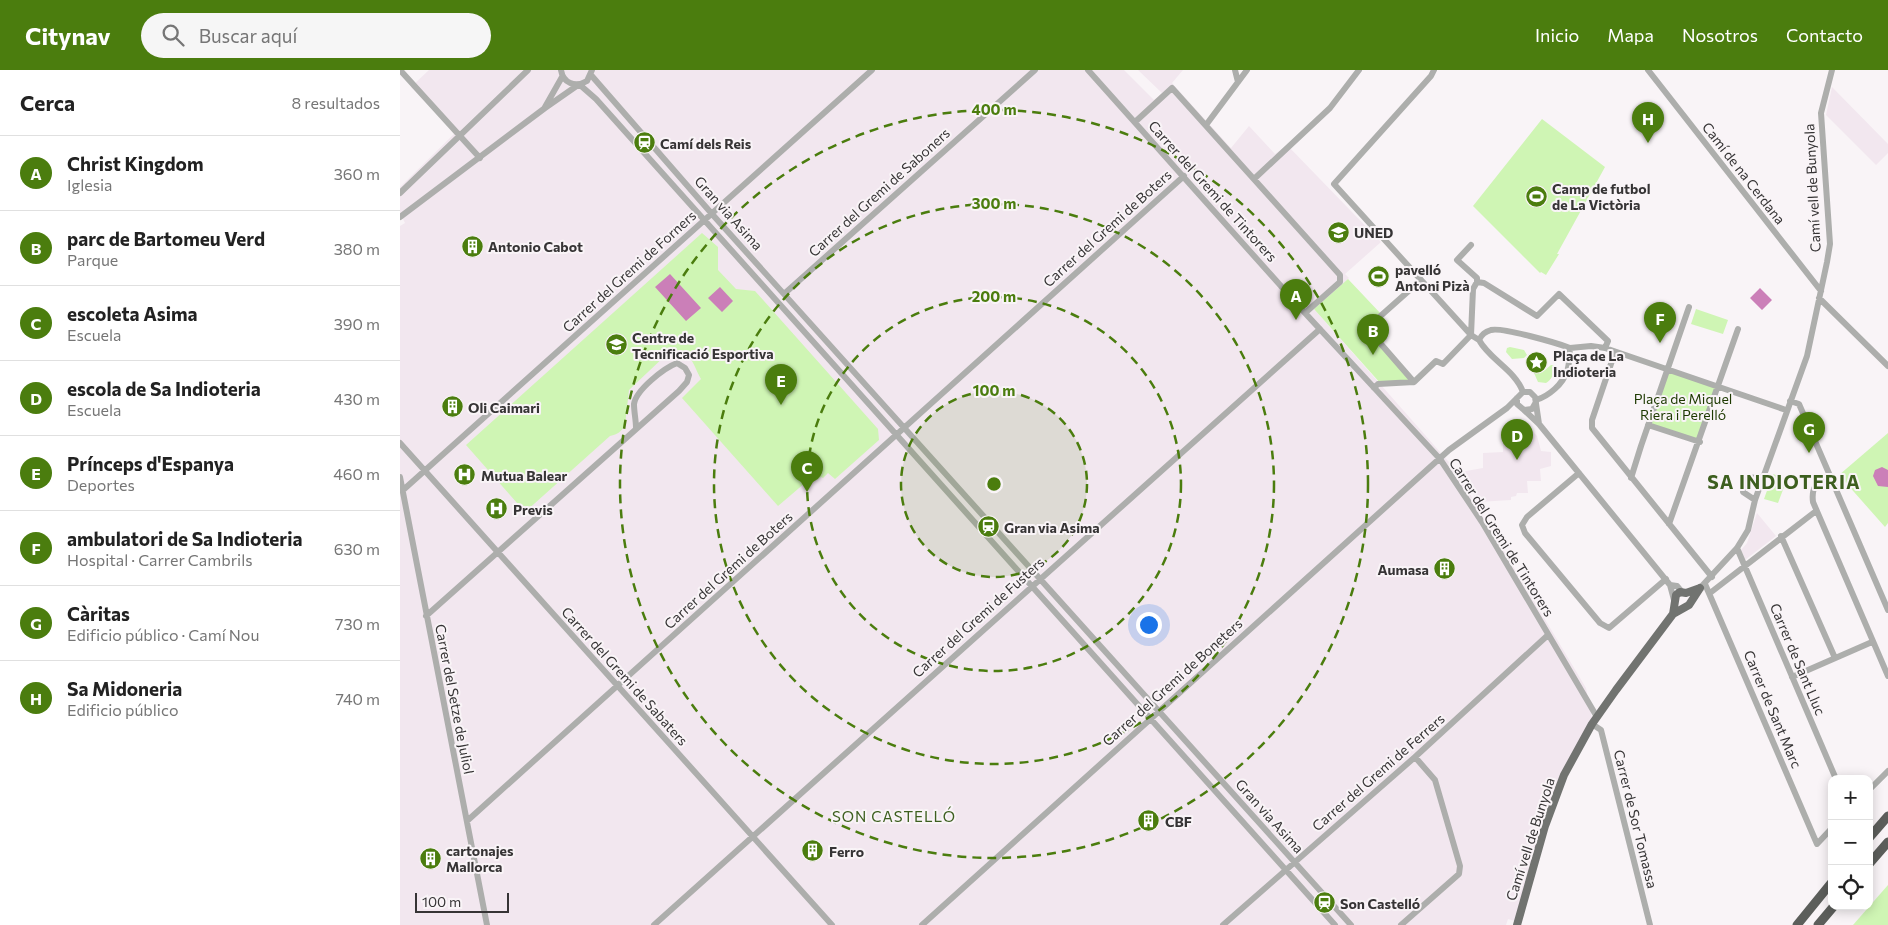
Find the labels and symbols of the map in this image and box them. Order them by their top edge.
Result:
text: 400 m [971,100,1017,118]
pin: H [1632,102,1664,143]
street label: Carrer del Gremi de Tintorers [1145,117,1281,265]
street label: Camí de na Cerdana [1699,119,1789,227]
street label: Camí vell de Bunyola [1800,123,1824,253]
street label: Carrer del Gremi de Saboners [805,124,953,260]
station icon: Camí dels Reis [632,131,656,155]
place label: Camí dels Reis [660,135,752,152]
street label: Carrer del Gremi de Boters [1039,166,1175,290]
street label: Gran via Asima [691,172,767,254]
place label: Camp de futbol de La Victòria [1552,180,1650,213]
sports icon: Camp de futbol de La Victòria [1524,184,1548,208]
text: 300 m [972,194,1016,212]
street label: Carrer del Gremi de Forners [559,207,699,335]
school or university icon: UNED [1326,220,1350,244]
place label: UNED [1354,224,1393,241]
building icon: Antonio Cabot [460,234,484,258]
place label: Antonio Cabot [488,238,583,255]
place label: pavelló Antoni Pizà [1395,261,1470,294]
sports icon: pavelló Antoni Pizà [1367,265,1391,289]
pin: A [1280,279,1312,320]
text: 200 m [972,287,1016,305]
pin: F [1644,302,1676,343]
pin: B [1357,314,1389,355]
place label: Centre de Tecnificació Esportiva [632,329,774,362]
school or university icon: Centre de Tecnificació Esportiva [604,333,628,357]
place label: Plaça de La Indioteria [1553,347,1624,380]
place icon: Plaça de La Indioteria [1525,351,1549,375]
pin: E [765,364,797,405]
text: 100 m [973,381,1015,399]
park label: Plaça de Miquel Riera i Perelló [1634,390,1732,423]
building icon: Oli Caimari [440,395,464,419]
place label: Oli Caimari [468,399,540,416]
pin: G [1793,412,1825,453]
pin: D [1501,419,1533,460]
pin: C [791,451,823,492]
street label: Carrer del Gremi de Tintorers [1446,455,1558,619]
hospital icon: Mutua Balear [453,463,477,487]
place label: Mutua Balear [481,467,568,484]
district label: SA INDIOTERIA [1707,470,1861,493]
centre of rings [985,475,1003,493]
hospital icon: Previs [485,497,509,521]
place label: Previs [513,501,553,518]
street label: Carrer del Gremi de Boters [660,508,796,632]
station icon: Gran via Asima [976,515,1000,539]
place label: Gran via Asima [1004,519,1100,536]
street label: Carrer del Gremi de Fusters [909,553,1047,681]
building icon: Aumasa [1433,557,1457,581]
place label: Aumasa [1378,561,1429,578]
street label: Carrer de Sant Lluc [1767,600,1829,718]
street label: Carrer del Gremi de Sabaters [558,603,692,749]
your location [1136,612,1162,638]
street label: Carrer del Gremi de Boneters [1099,615,1245,749]
street label: Carrer del Setze de Juliol [432,622,478,776]
street label: Carrer de Sant Marc [1740,647,1806,771]
street label: Carrer del Gremi de Ferrers [1308,710,1448,834]
street label: Carrer de Sor Tomassa [1611,748,1661,890]
street label: Gran via Asima [1232,775,1308,857]
street label: Camí vell de Bunyola [1502,775,1558,903]
district label: SON CASTELLÓ [832,806,956,825]
building icon: CBF [1137,809,1161,833]
place label: CBF [1165,813,1192,830]
building icon: Ferro [801,839,825,863]
place label: cartonajes Mallorca [446,842,514,875]
place label: Ferro [829,843,864,860]
building icon: cartonajes Mallorca [418,846,442,870]
scale bar [415,890,509,913]
station icon: Son Castelló [1312,891,1336,915]
place label: Son Castelló [1340,895,1420,912]

